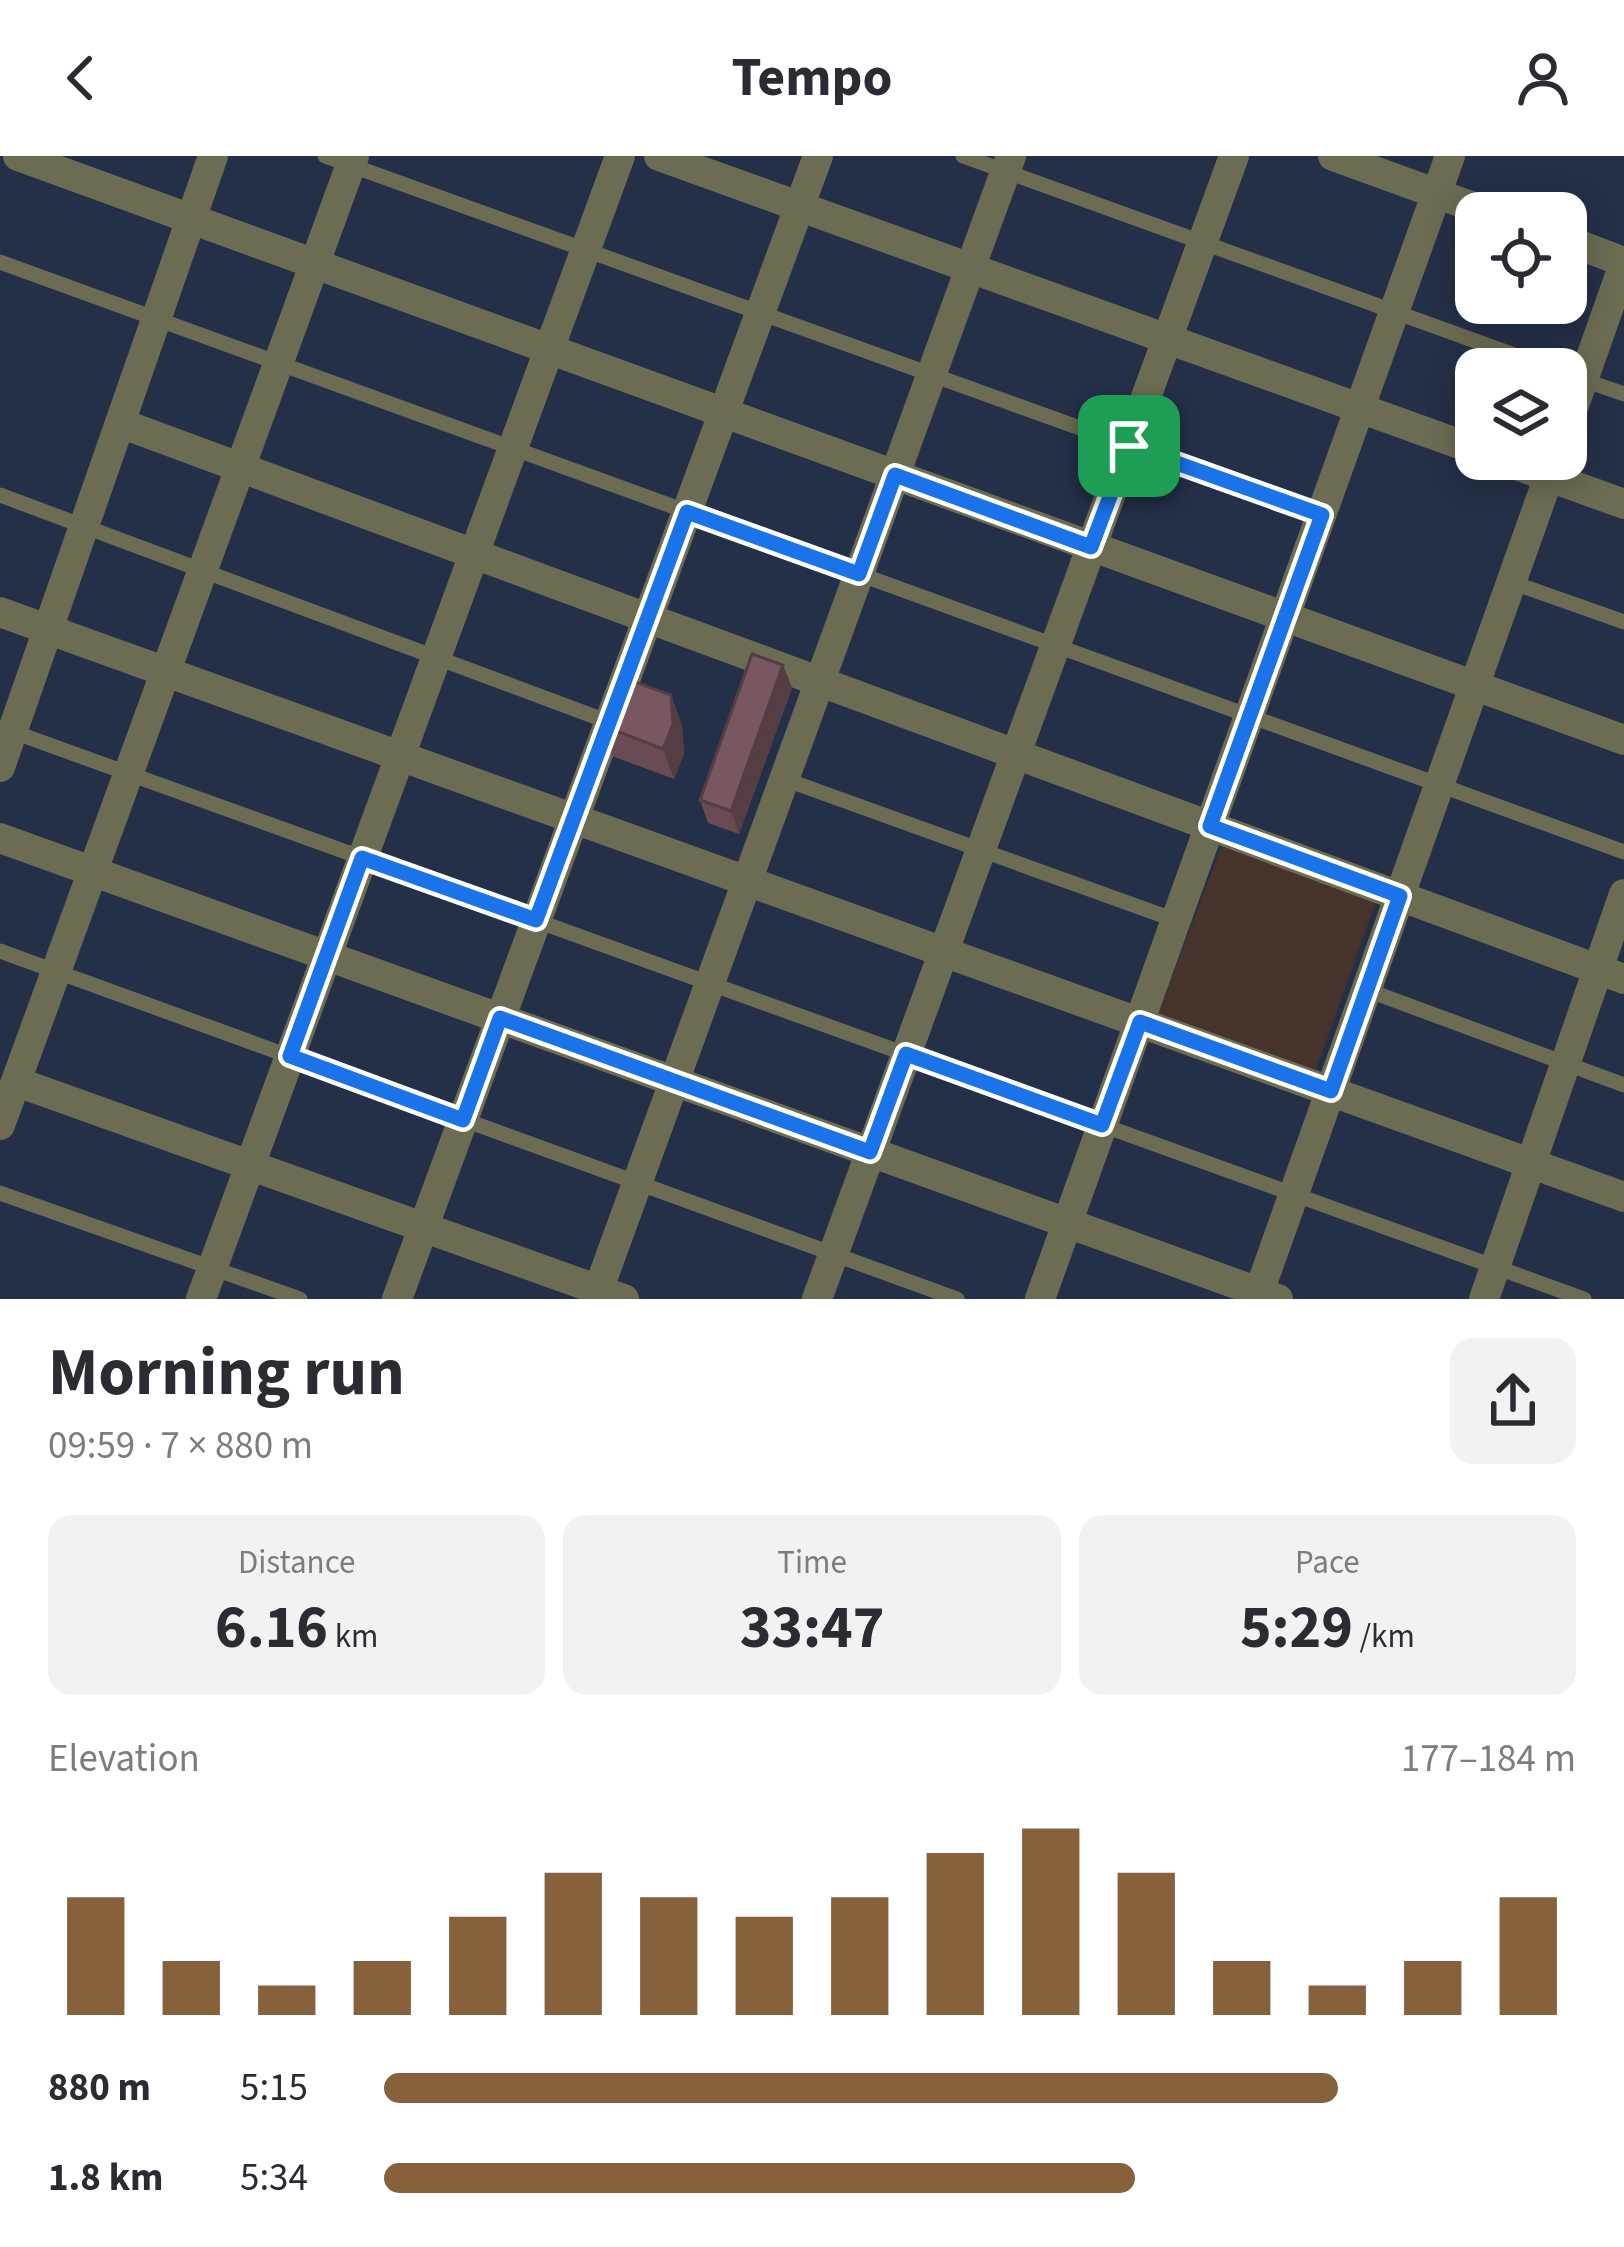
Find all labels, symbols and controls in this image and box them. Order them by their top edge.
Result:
text: Tempo [731,40,893,117]
icon: back [48,45,114,111]
icon: person [1510,45,1576,111]
map controls [1455,192,1587,480]
button: locate [1455,192,1587,324]
button: layers [1455,348,1587,480]
pin [1078,395,1180,497]
icon: arrive [1096,413,1162,479]
text: Morning run [48,1326,405,1420]
button: share [1450,1338,1576,1464]
text: 09:59 · 7 × 880 m [48,1418,313,1474]
text: Distance [238,1539,355,1586]
text: Time [777,1539,847,1586]
text: Pace [1295,1539,1360,1586]
text: 6.16 [215,1586,328,1671]
text: 33:47 [740,1586,884,1671]
text: 5:29 [1240,1586,1353,1671]
text: km [328,1613,378,1660]
text: /km [1353,1613,1415,1660]
text: Elevation [48,1731,200,1787]
text: 177–184 m [1401,1731,1576,1787]
text: 880 m [48,2060,151,2116]
text: 5:15 [240,2060,308,2116]
text: 1.8 km [48,2150,163,2206]
text: 5:34 [240,2150,308,2206]

